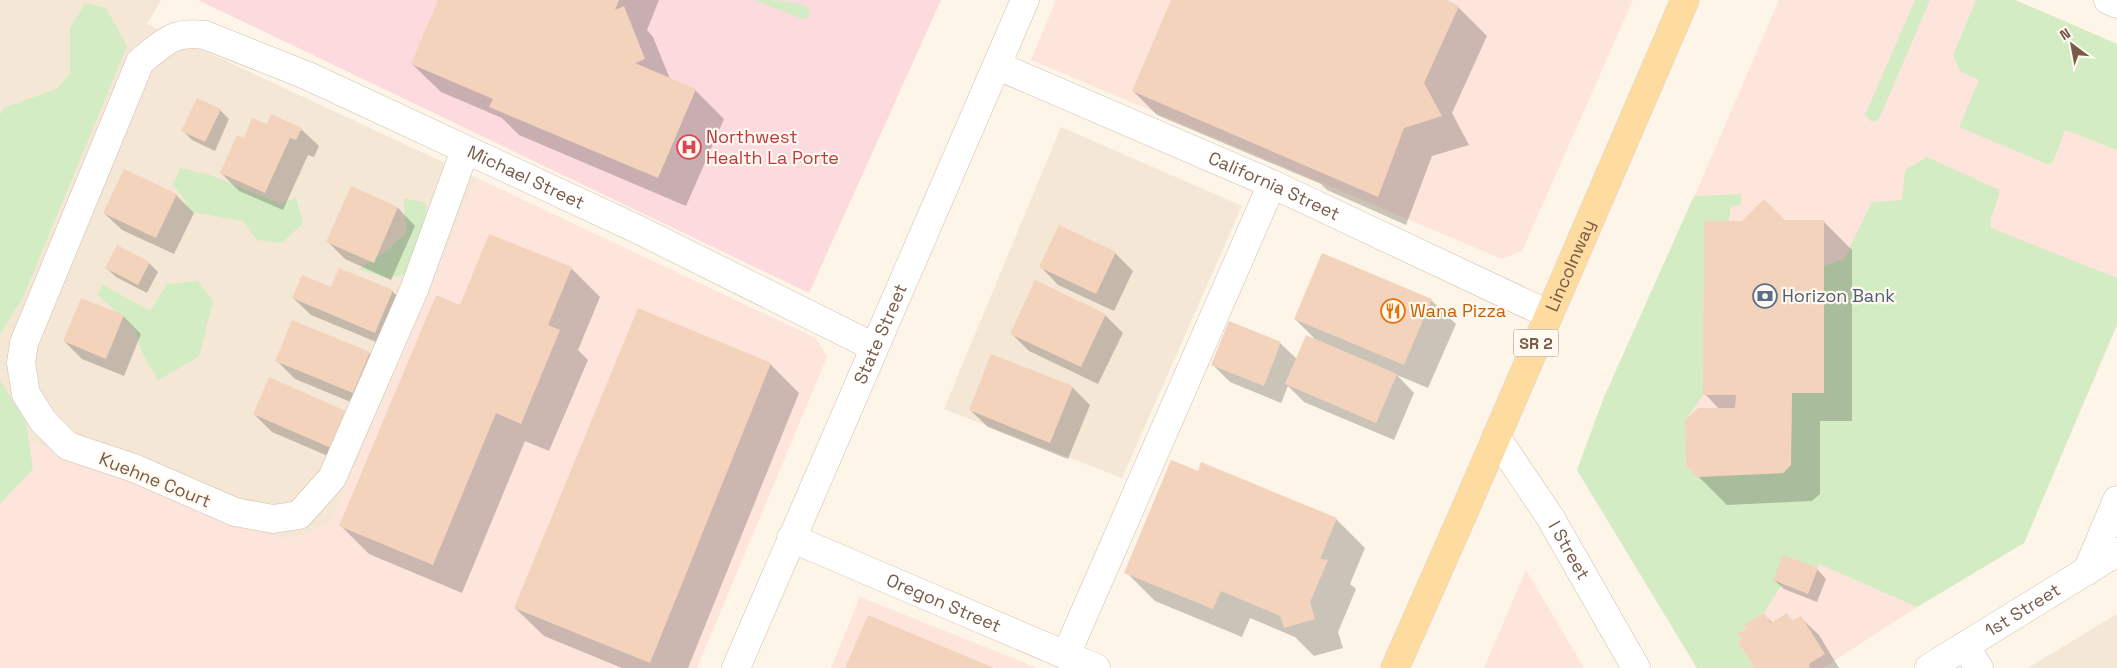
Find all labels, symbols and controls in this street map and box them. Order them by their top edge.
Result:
north arrow [2047,20,2097,70]
text: N [2056,24,2074,44]
place label: Northwest Health La Porte [706,125,839,169]
hospital icon: Northwest Health La Porte [676,134,702,160]
street label: Michael Street [464,140,588,214]
street label: California Street [1205,146,1344,225]
street label: Lincolnway [1540,216,1600,315]
street label: State Street [848,280,912,388]
bank icon: Horizon Bank [1752,283,1778,309]
place label: Horizon Bank [1782,284,1895,307]
restaurant icon: Wana Pizza [1380,298,1406,324]
place label: Wana Pizza [1410,299,1506,322]
road number: SR 2 [1514,329,1558,356]
street label: Kuehne Court [96,447,214,512]
street label: I Street [1544,517,1595,584]
street label: Oregon Street [883,568,1005,637]
street label: 1st Street [1980,578,2064,642]

